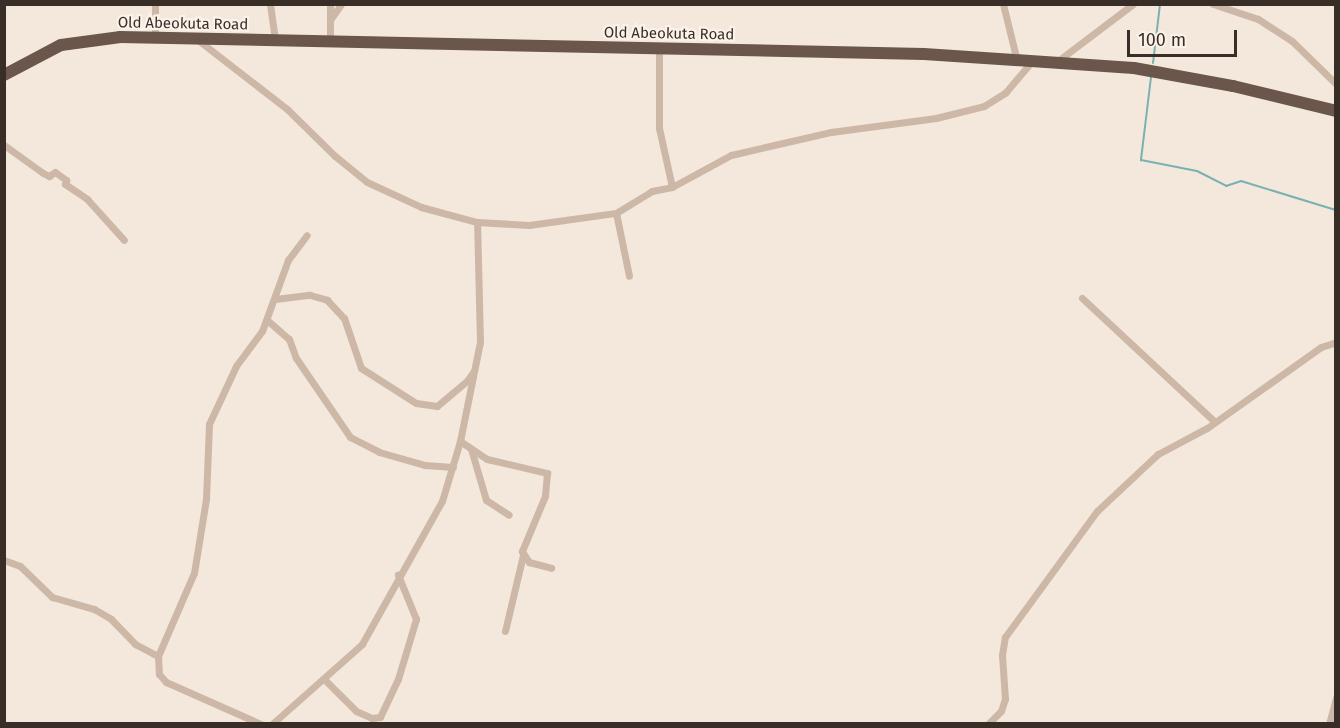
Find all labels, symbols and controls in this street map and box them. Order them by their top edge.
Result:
street label: Old Abeokuta Road [118,14,248,34]
scale bar [1130,18,1240,56]
street label: Old Abeokuta Road [604,24,734,44]
text: 100 m [1138,29,1186,51]

